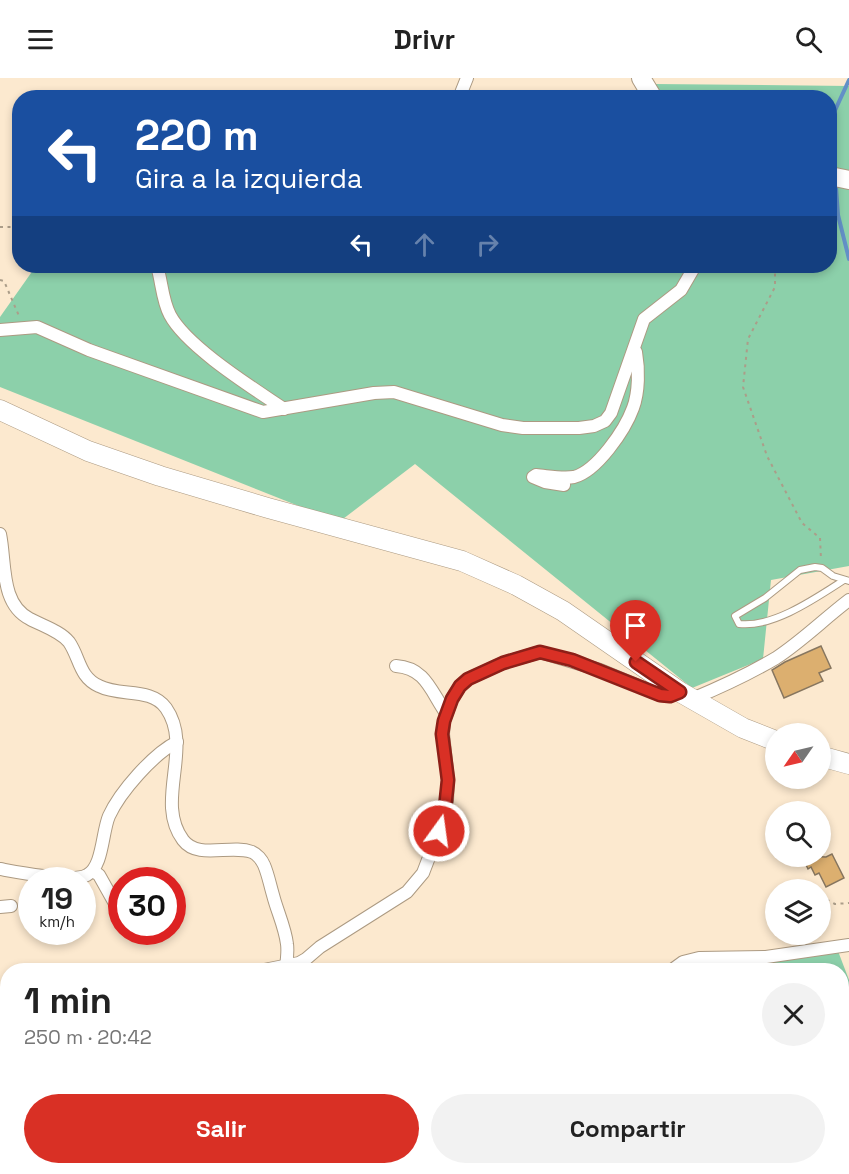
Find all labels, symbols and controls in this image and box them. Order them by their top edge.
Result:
text: Drivr [394,22,455,57]
icon: menu [24,23,57,56]
icon: search [792,23,825,56]
text: 220 m [135,109,259,162]
icon: left [36,114,114,192]
text: Gira a la izquierda [135,161,362,196]
icon: left [345,228,378,261]
icon: ahead [408,228,441,261]
icon: right [471,228,504,261]
pin [610,600,661,662]
icon: arrive [619,609,652,642]
north arrow [765,723,831,789]
map controls [765,723,831,945]
position arrow [407,799,471,863]
button: search [765,801,831,867]
speed limit sign: 30 [108,867,186,945]
text: 19 [41,879,73,918]
button: layers [765,879,831,945]
text: km/h [39,912,75,931]
text: 1 min [24,978,112,1024]
button: close [762,983,825,1046]
text: 250 m · 20:42 [24,1024,152,1050]
button: Salir [24,1094,419,1163]
button: Compartir [431,1094,825,1163]

